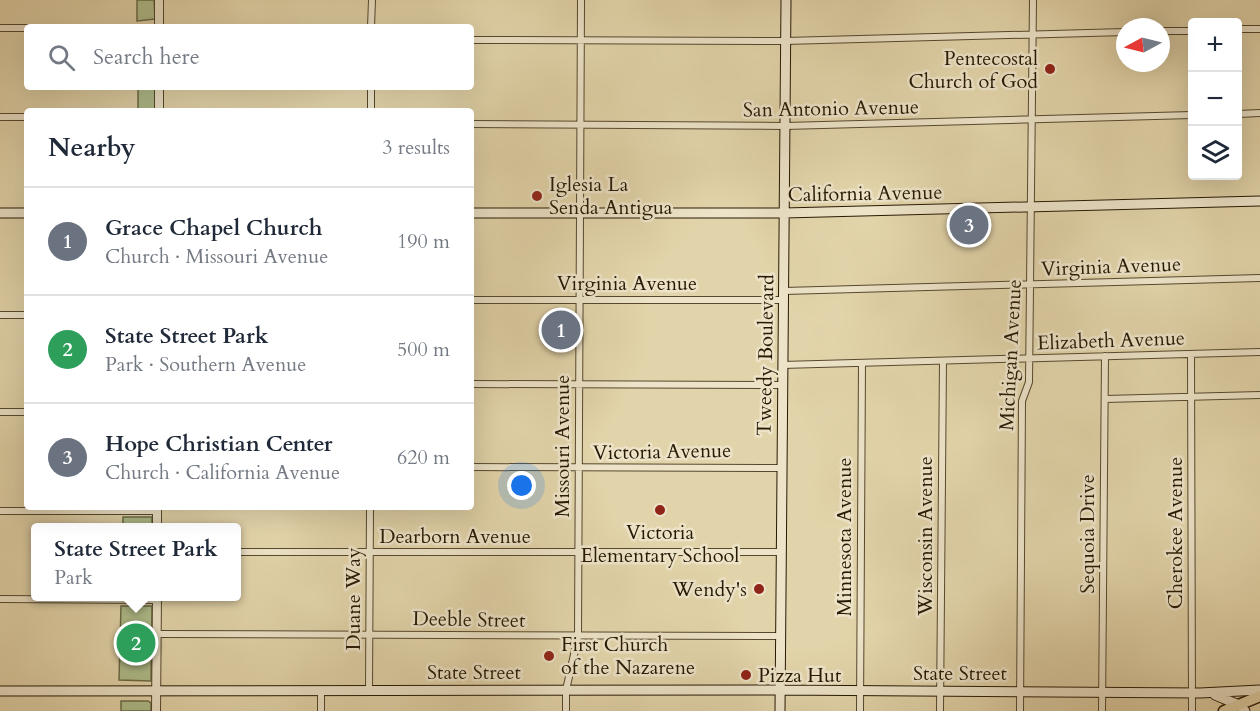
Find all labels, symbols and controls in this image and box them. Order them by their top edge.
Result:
north arrow [1116,18,1170,72]
map controls [1188,18,1242,180]
button: + [1188,18,1242,72]
search box [24,24,474,90]
icon: search [45,41,78,74]
text: Search here [93,42,200,72]
place label: Pentecostal Church of God [908,45,1038,95]
marker: Pentecostal Church of God [1043,62,1057,76]
button: − [1188,72,1242,126]
street label: San Antonio Avenue [743,93,919,124]
button: layers [1188,126,1242,180]
text: Nearby [48,130,136,165]
text: 3 results [382,134,450,161]
place label: Iglesia La Senda Antigua [549,171,673,221]
street label: California Avenue [787,179,943,208]
marker: Iglesia La Senda Antigua [530,189,544,203]
pin: 3 [950,202,988,248]
text: Grace Chapel Church [105,213,323,243]
text: 1 [62,228,73,255]
text: 190 m [397,228,450,255]
text: Church · Missouri Avenue [105,243,328,270]
street label: Virginia Avenue [1040,251,1182,282]
street label: Virginia Avenue [557,270,697,297]
street label: Tweedy Boulevard [751,274,780,436]
street label: Michigan Avenue [993,279,1028,431]
pin: 1 [542,308,580,352]
text: State Street Park [105,321,269,351]
street label: Elizabeth Avenue [1037,324,1185,357]
text: 2 [62,336,73,363]
text: 500 m [397,336,450,363]
text: Park · Southern Avenue [105,351,306,378]
street label: Missouri Avenue [549,375,576,517]
text: Hope Christian Center [105,429,332,459]
street label: Victoria Avenue [593,437,731,466]
text: 3 [62,444,73,471]
text: 620 m [397,444,450,471]
street label: Wisconsin Avenue [912,456,939,617]
street label: Cherokee Avenue [1162,457,1189,609]
street label: Minnesota Avenue [831,458,858,616]
text: Church · California Avenue [105,459,340,486]
your location [507,471,536,500]
street label: Sequoia Drive [1074,474,1101,594]
marker: Victoria Elementary School [653,503,667,517]
place label: Victoria Elementary School [581,519,739,569]
popup [31,523,241,601]
street label: Dearborn Avenue [379,523,531,550]
text: State Street Park [54,534,218,564]
street label: Duane Way [340,547,367,651]
text: Park [54,564,93,591]
place label: Wendy's [671,576,747,603]
marker: Wendy's [752,582,766,596]
street label: Deeble Street [412,605,526,634]
pin: 2 [116,620,156,666]
place label: First Church of the Nazarene [561,631,695,681]
marker: First Church of the Nazarene [542,649,556,663]
street label: State Street [427,659,522,686]
street label: State Street [913,660,1008,687]
place label: Pizza Hut [758,662,842,689]
marker: Pizza Hut [739,668,753,682]

